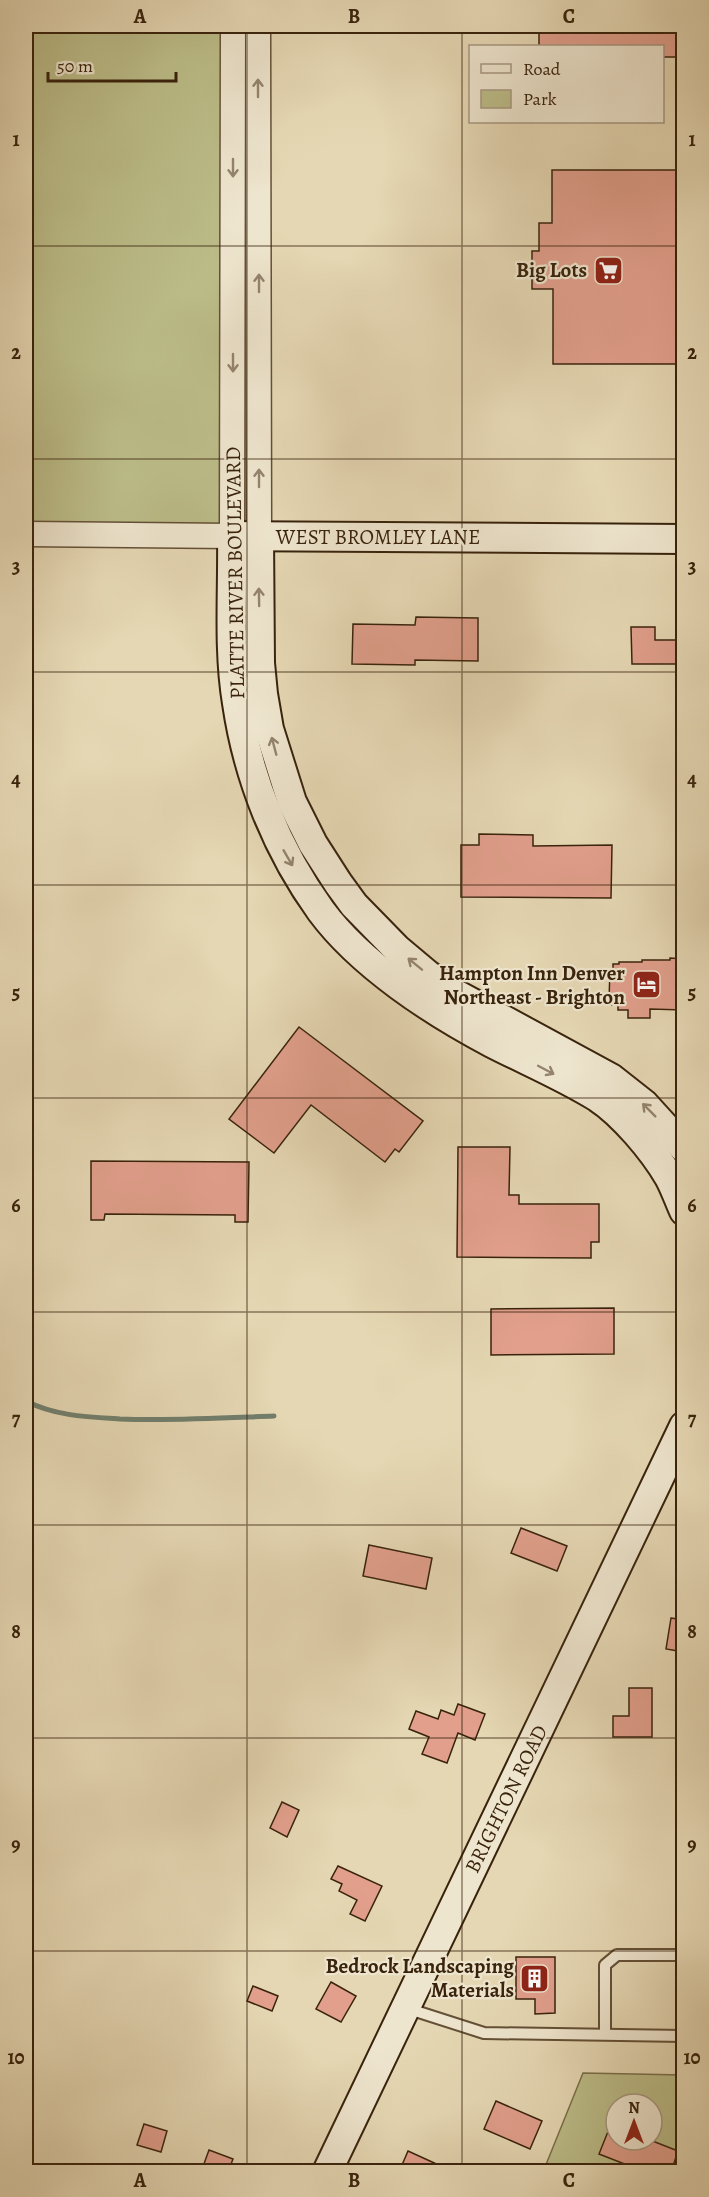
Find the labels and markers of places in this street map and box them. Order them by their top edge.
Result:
supermarket icon: Big Lots [592,254,624,286]
place label: Big Lots [516,256,587,284]
place label: Hampton Inn Denver Northeast - Brighton [439,959,625,1011]
hotel icon: Hampton Inn Denver Northeast - Brighton [630,969,662,1001]
place label: Bedrock Landscaping Materials [325,1952,514,2004]
building icon: Bedrock Landscaping Materials [519,1962,551,1994]

